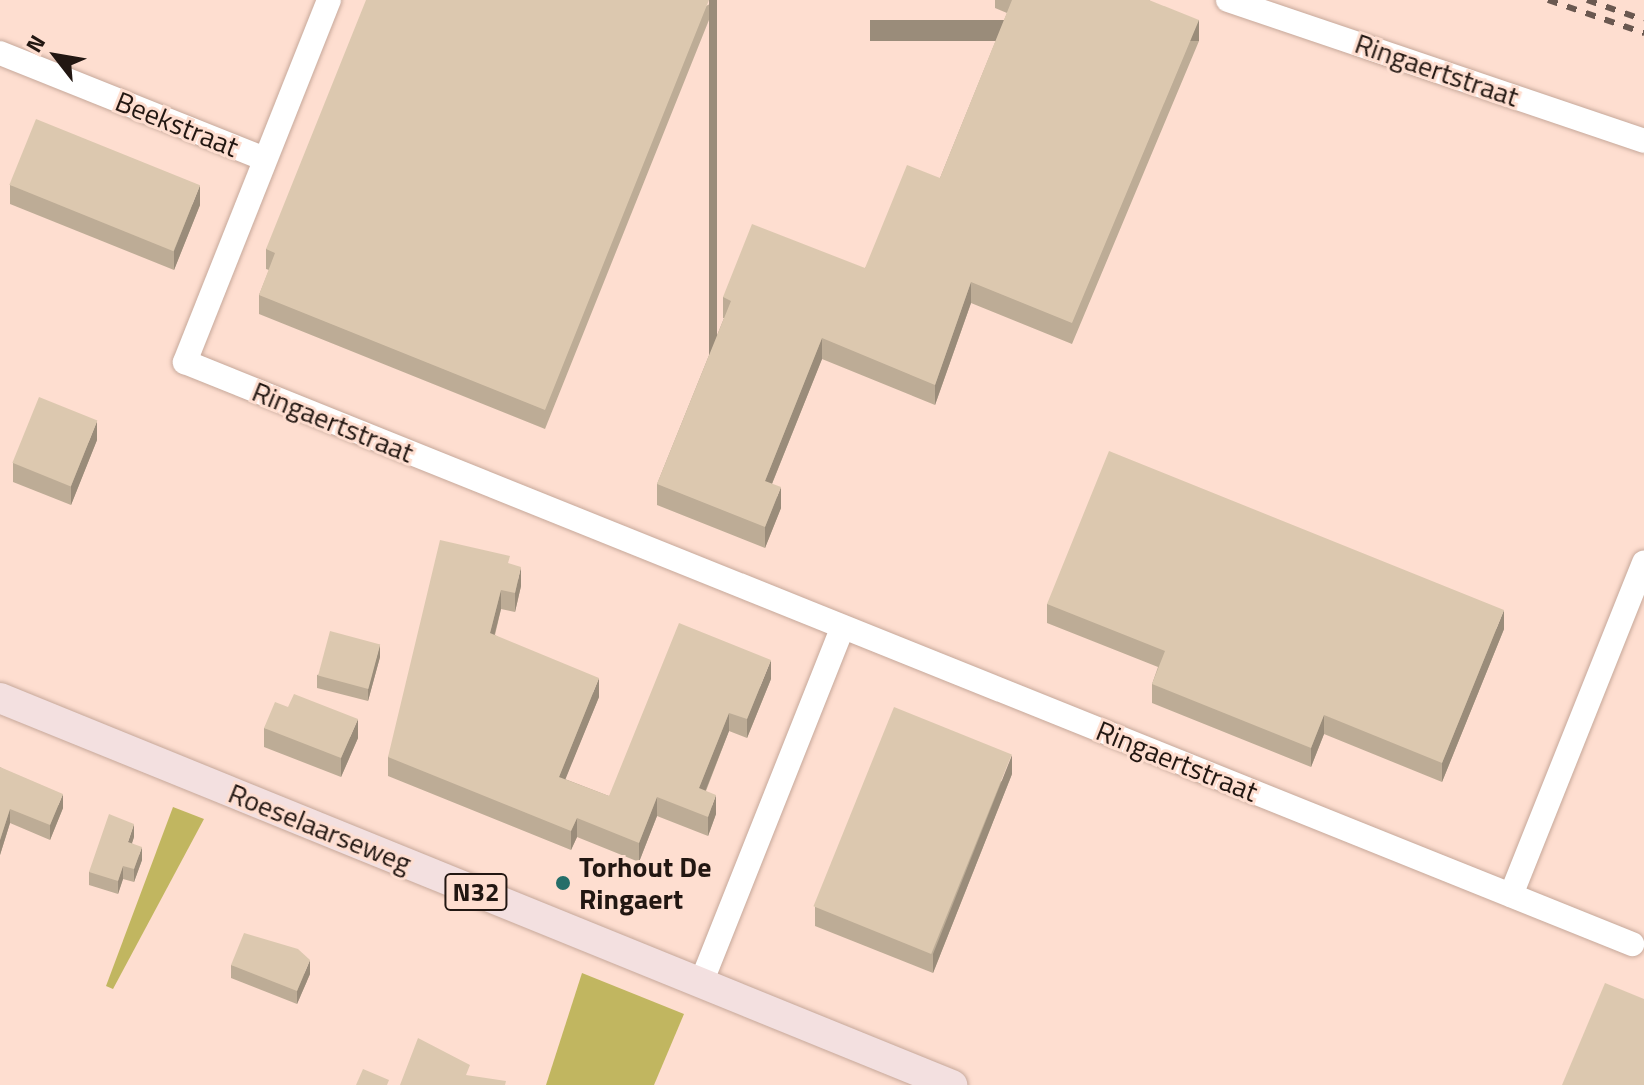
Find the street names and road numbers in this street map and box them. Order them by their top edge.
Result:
street label: Ringaertstraat [1351,26,1523,114]
street label: Beekstraat [111,84,243,164]
street label: Ringaertstraat [247,374,419,470]
street label: Ringaertstraat [1091,713,1263,809]
street label: Roeselaarseweg [224,776,416,880]
road number: N32 [444,870,508,914]

